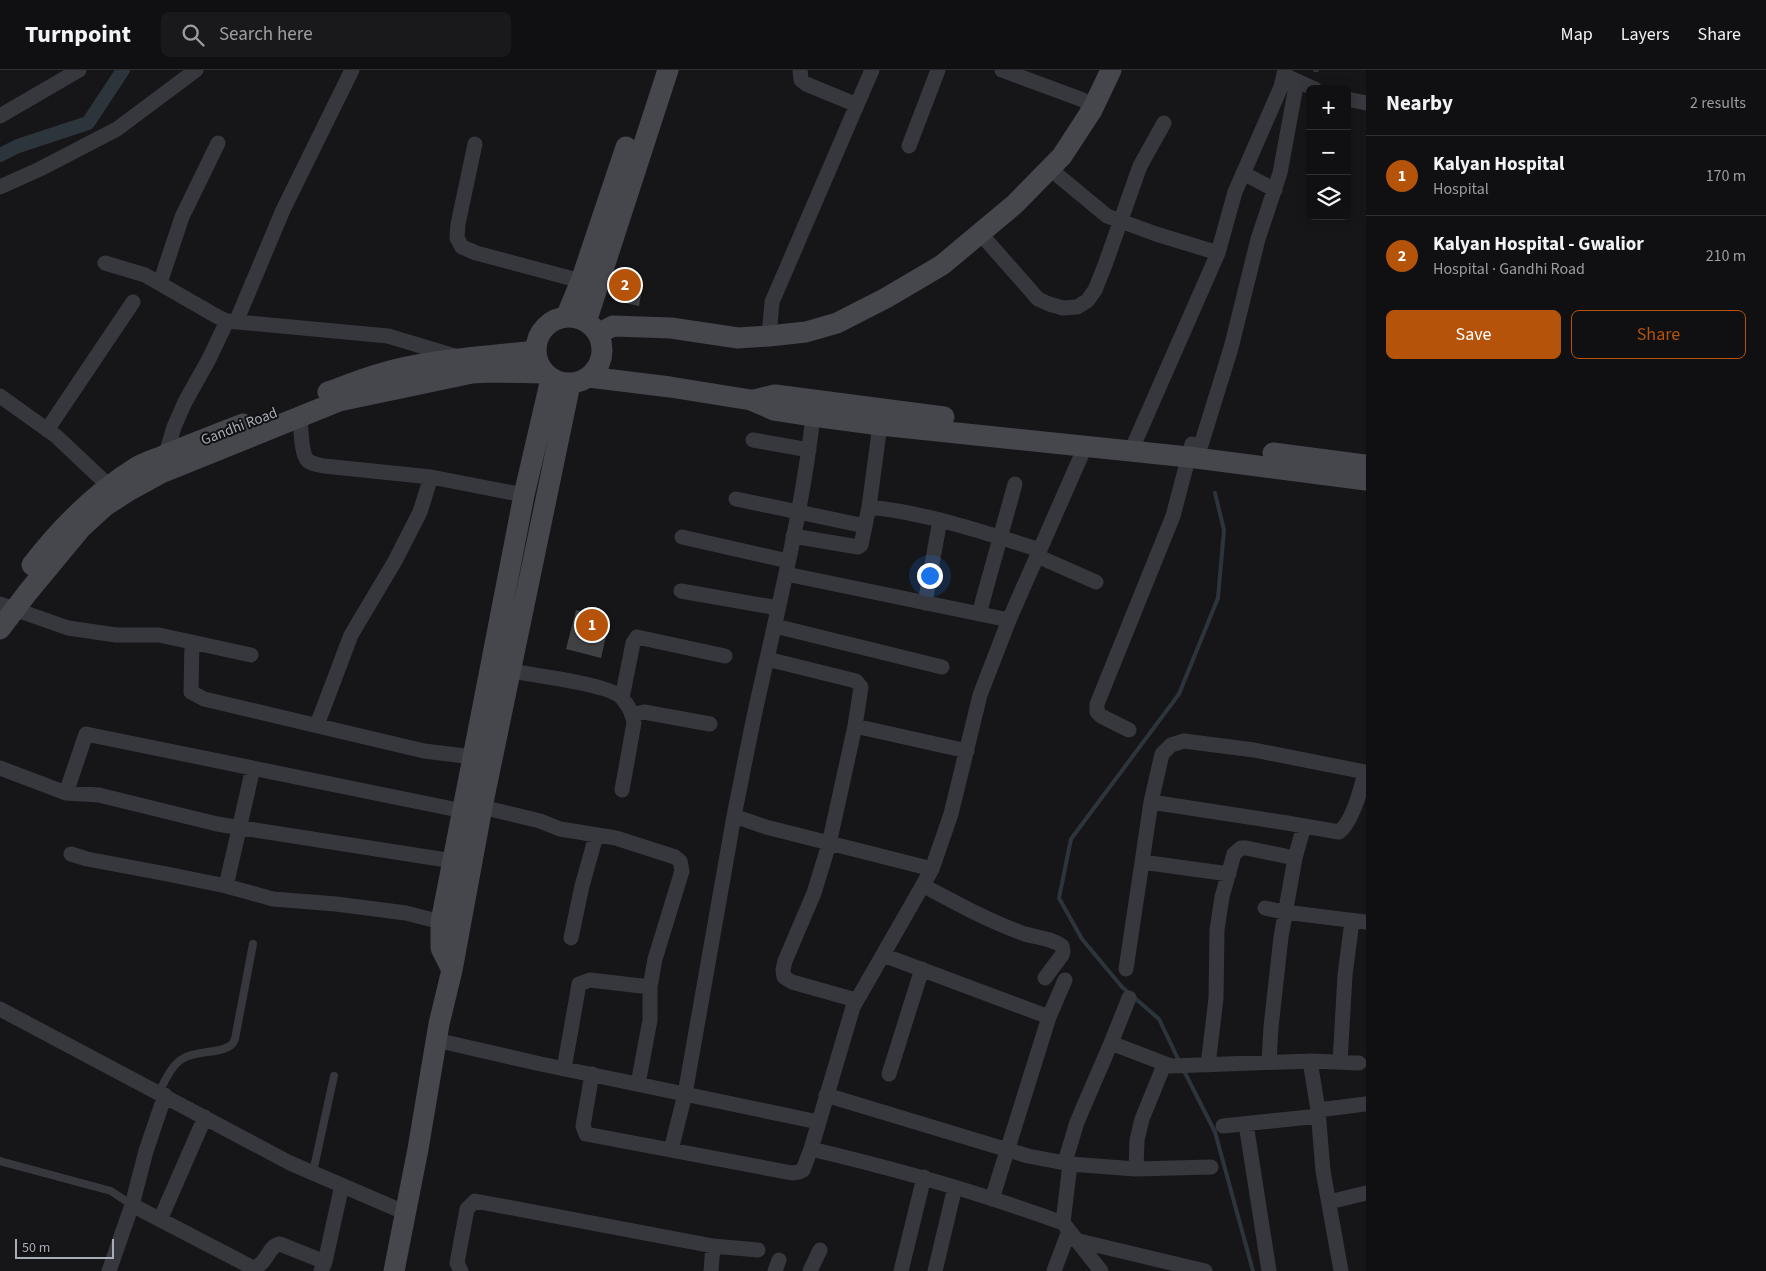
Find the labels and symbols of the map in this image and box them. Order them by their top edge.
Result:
pin: 2 [609,266,641,304]
street label: Gandhi Road [198,402,280,451]
your location [917,563,943,589]
pin: 1 [576,606,608,644]
scale bar [15,1236,114,1259]

